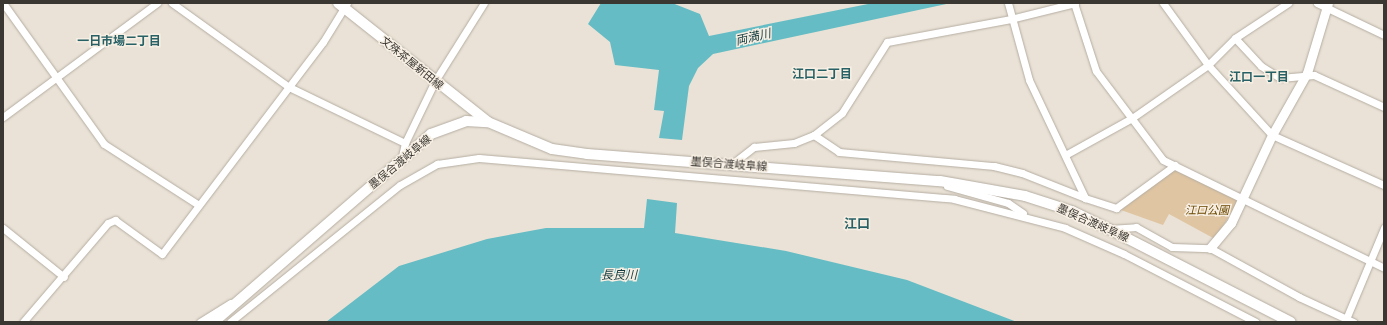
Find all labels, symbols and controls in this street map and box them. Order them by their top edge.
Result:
water label: 両満川 [734,26,772,48]
district label: 一日市場二丁目 [77,34,161,48]
street label: 文殊茶屋新田線 [378,34,446,92]
district label: 江口二丁目 [792,67,852,81]
district label: 江口一丁目 [1229,70,1289,84]
street label: 墨俣合渡岐阜線 [366,132,434,192]
street label: 墨俣合渡岐阜線 [690,155,768,173]
street label: 墨俣合渡岐阜線 [1055,201,1131,245]
park label: 江口公園 [1185,203,1229,217]
district label: 江口 [844,215,870,231]
water label: 長良川 [601,268,637,282]

